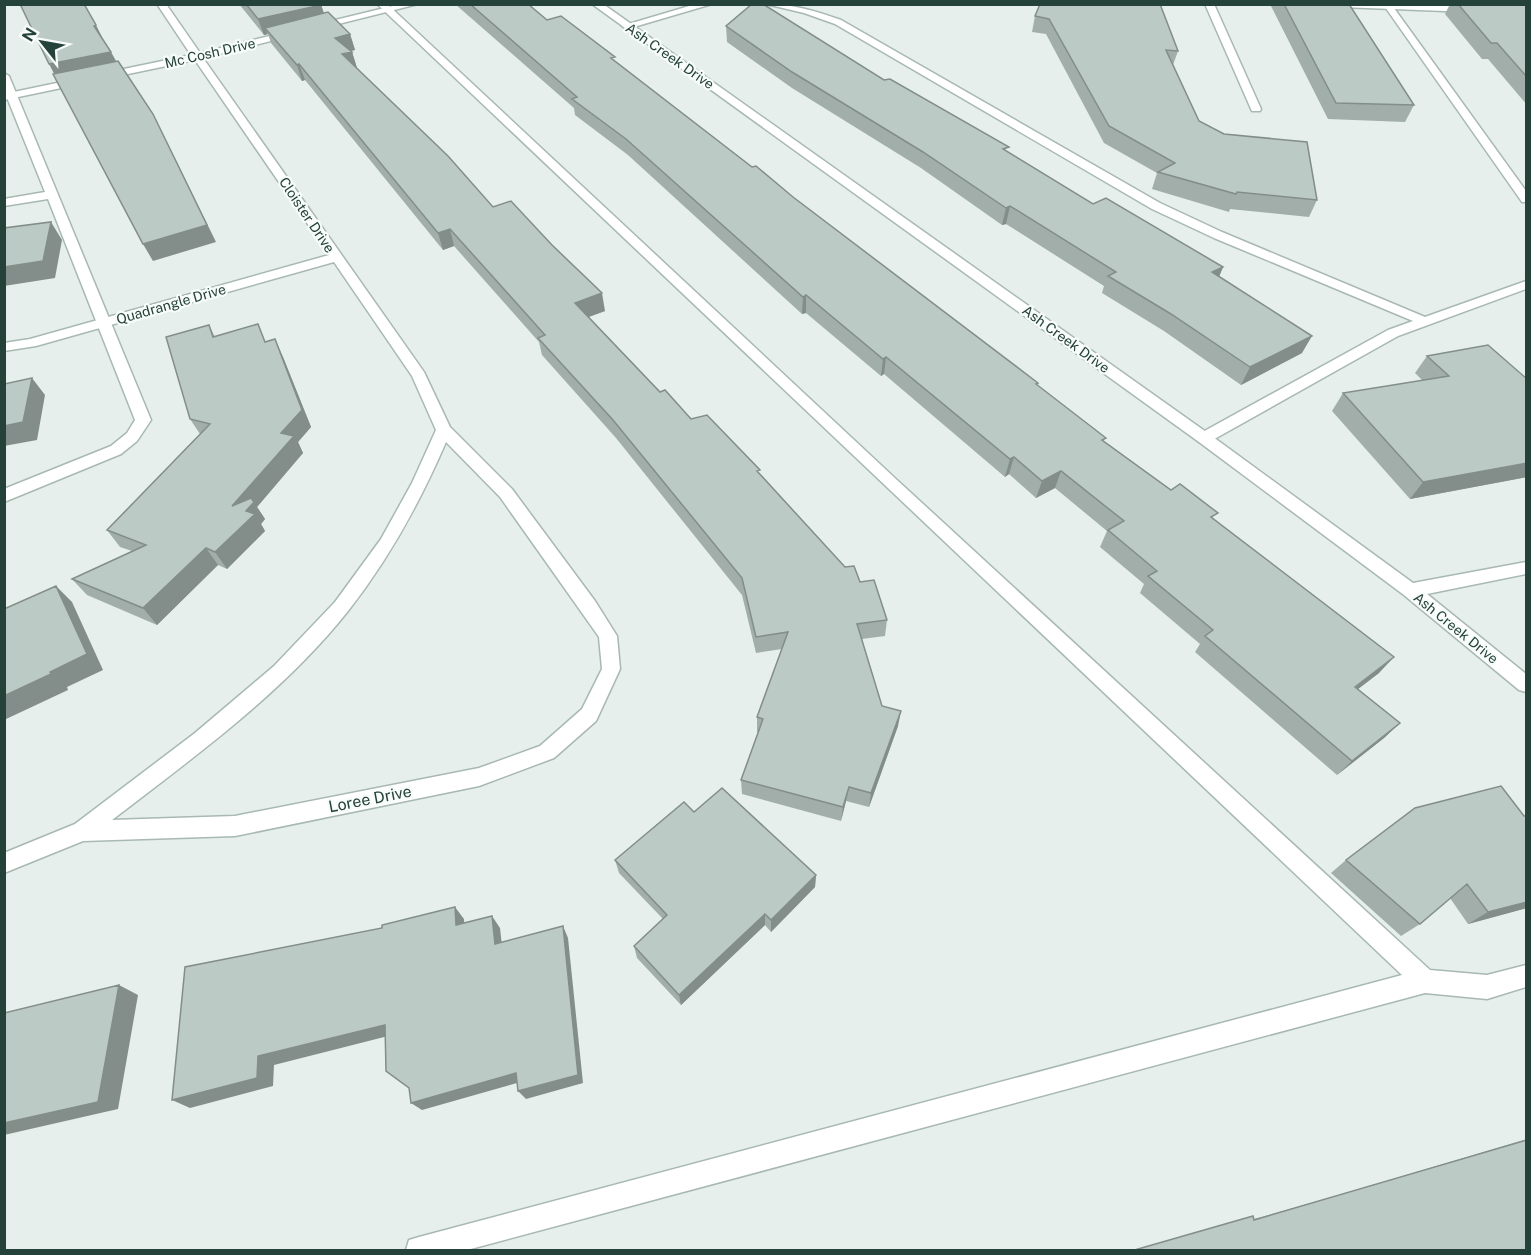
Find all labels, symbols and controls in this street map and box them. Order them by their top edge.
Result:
north arrow [12,12,72,72]
street label: Ash Creek Drive [623,20,717,92]
text: N [18,24,41,45]
street label: Mc Cosh Drive [163,35,257,71]
street label: Cloister Drive [276,174,338,256]
street label: Quadrangle Drive [114,281,228,327]
street label: Ash Creek Drive [1019,302,1113,376]
street label: Ash Creek Drive [1411,589,1501,667]
street label: Loree Drive [327,782,413,816]

